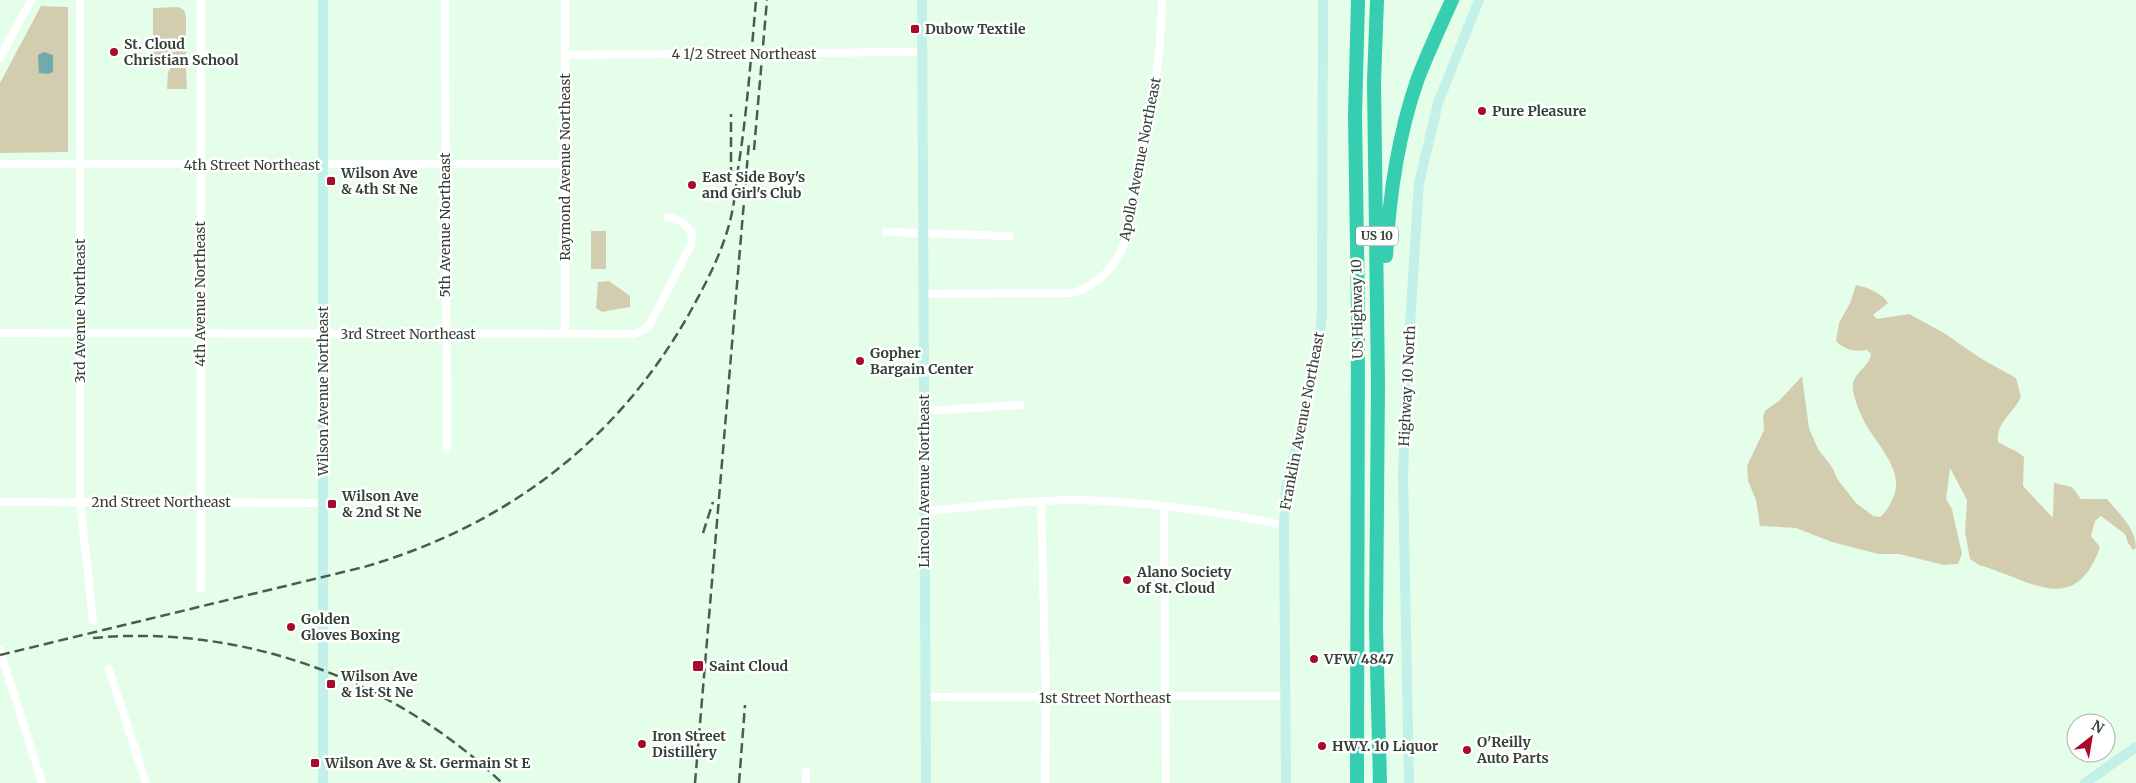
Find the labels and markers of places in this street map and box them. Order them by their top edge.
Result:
place label: Dubow Textile [925,20,1026,38]
marker: Dubow Textile [909,23,921,35]
place label: St. Cloud Christian School [124,35,239,69]
marker: St. Cloud Christian School [108,46,120,58]
place label: Pure Pleasure [1492,102,1587,120]
marker: Pure Pleasure [1476,105,1488,117]
place label: Wilson Ave & 4th St Ne [340,164,418,198]
place label: East Side Boy's and Girl's Club [702,168,805,202]
marker: Wilson Ave & 4th St Ne [325,175,337,187]
marker: East Side Boy's and Girl's Club [686,179,698,191]
place label: Gopher Bargain Center [870,344,974,378]
marker: Gopher Bargain Center [854,355,866,367]
place label: Wilson Ave & 2nd St Ne [341,487,422,521]
marker: Wilson Ave & 2nd St Ne [326,498,338,510]
place label: Alano Society of St. Cloud [1136,563,1232,597]
marker: Alano Society of St. Cloud [1121,574,1133,586]
place label: Golden Gloves Boxing [301,610,400,644]
marker: Golden Gloves Boxing [285,621,297,633]
place label: VFW 4847 [1323,650,1394,668]
marker: VFW 4847 [1308,653,1320,665]
place label: Saint Cloud [709,657,789,675]
marker: Saint Cloud [691,659,705,673]
place label: Wilson Ave & 1st St Ne [340,667,418,701]
marker: Wilson Ave & 1st St Ne [325,678,337,690]
place label: Iron Street Distillery [652,727,726,761]
place label: O'Reilly Auto Parts [1476,733,1549,767]
place label: HWY. 10 Liquor [1332,737,1439,755]
marker: Iron Street Distillery [636,738,648,750]
marker: HWY. 10 Liquor [1316,740,1328,752]
marker: O'Reilly Auto Parts [1461,744,1473,756]
place label: Wilson Ave & St. Germain St E [324,754,530,772]
marker: Wilson Ave & St. Germain St E [309,757,321,769]

